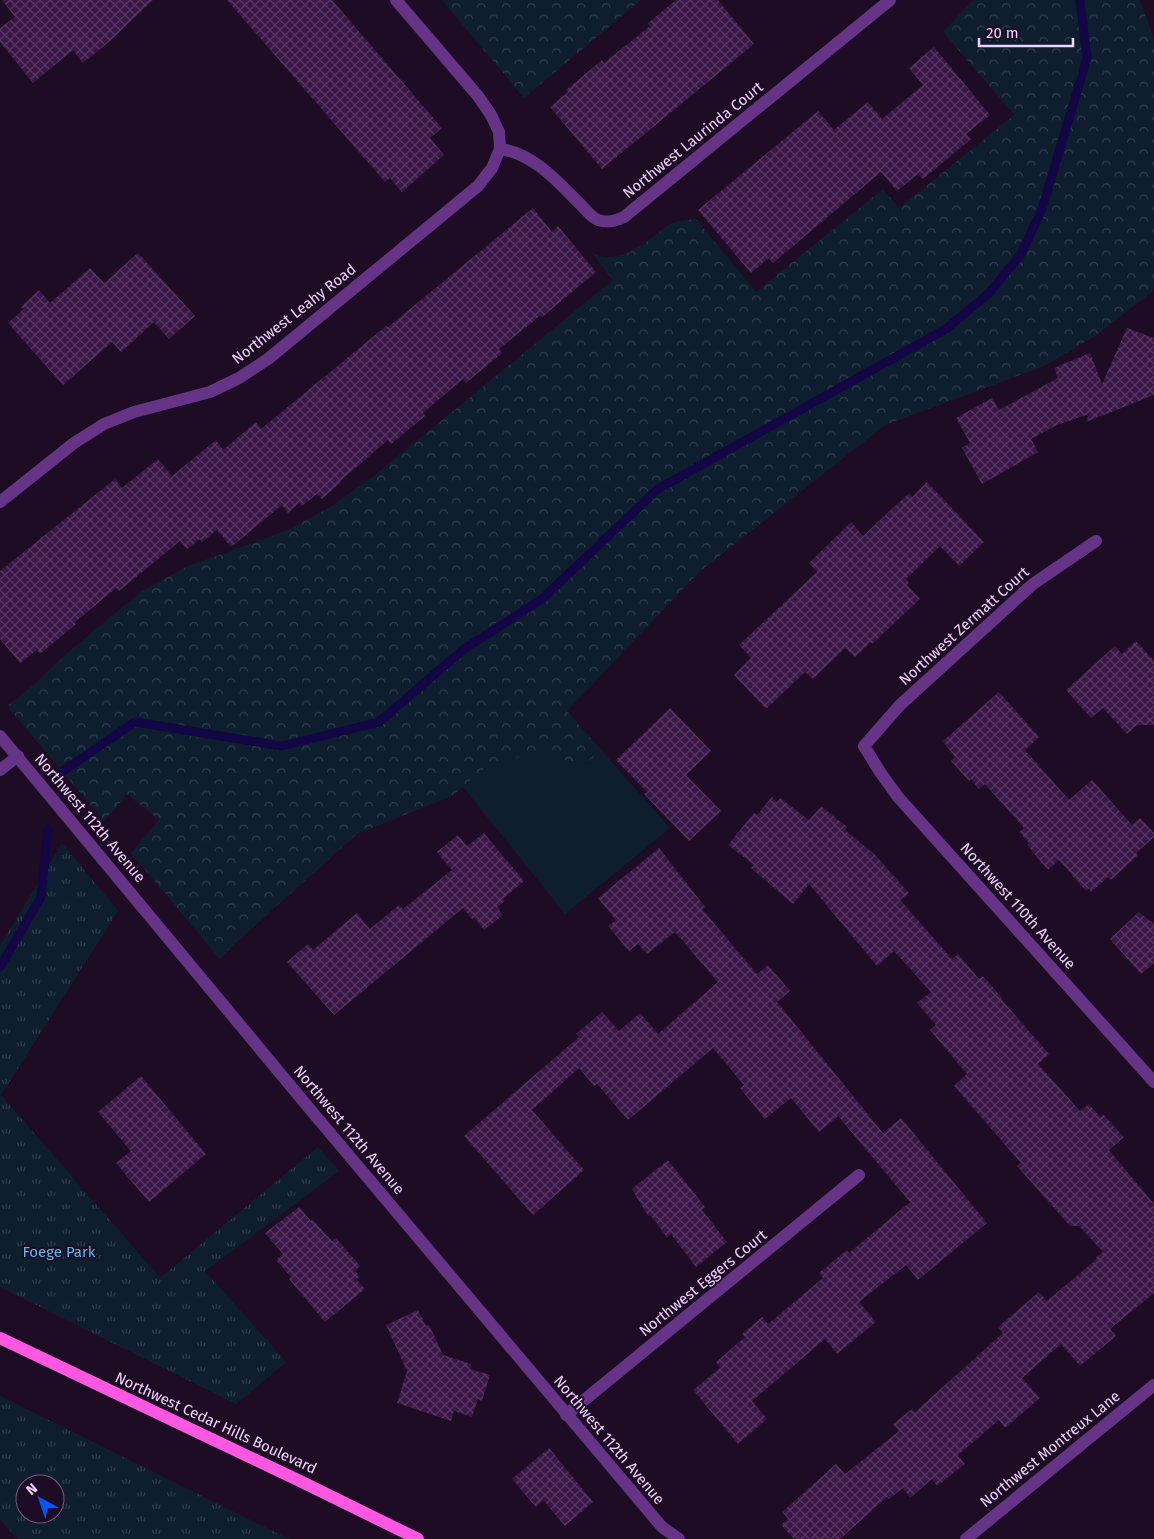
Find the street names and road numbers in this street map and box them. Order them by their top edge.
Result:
street label: Northwest Laurinda Court [619,77,767,202]
street label: Northwest Leahy Road [228,260,360,368]
street label: Northwest Zermatt Court [895,563,1033,689]
street label: Northwest 112th Avenue [31,750,149,886]
street label: Northwest 110th Avenue [957,839,1079,973]
street label: Northwest 112th Avenue [290,1062,408,1198]
street label: Northwest Eggers Court [636,1226,771,1340]
street label: Northwest Cedar Hills Boulevard [112,1368,320,1478]
street label: Northwest 112th Avenue [550,1372,668,1508]
street label: Northwest Montreux Lane [976,1387,1124,1511]

